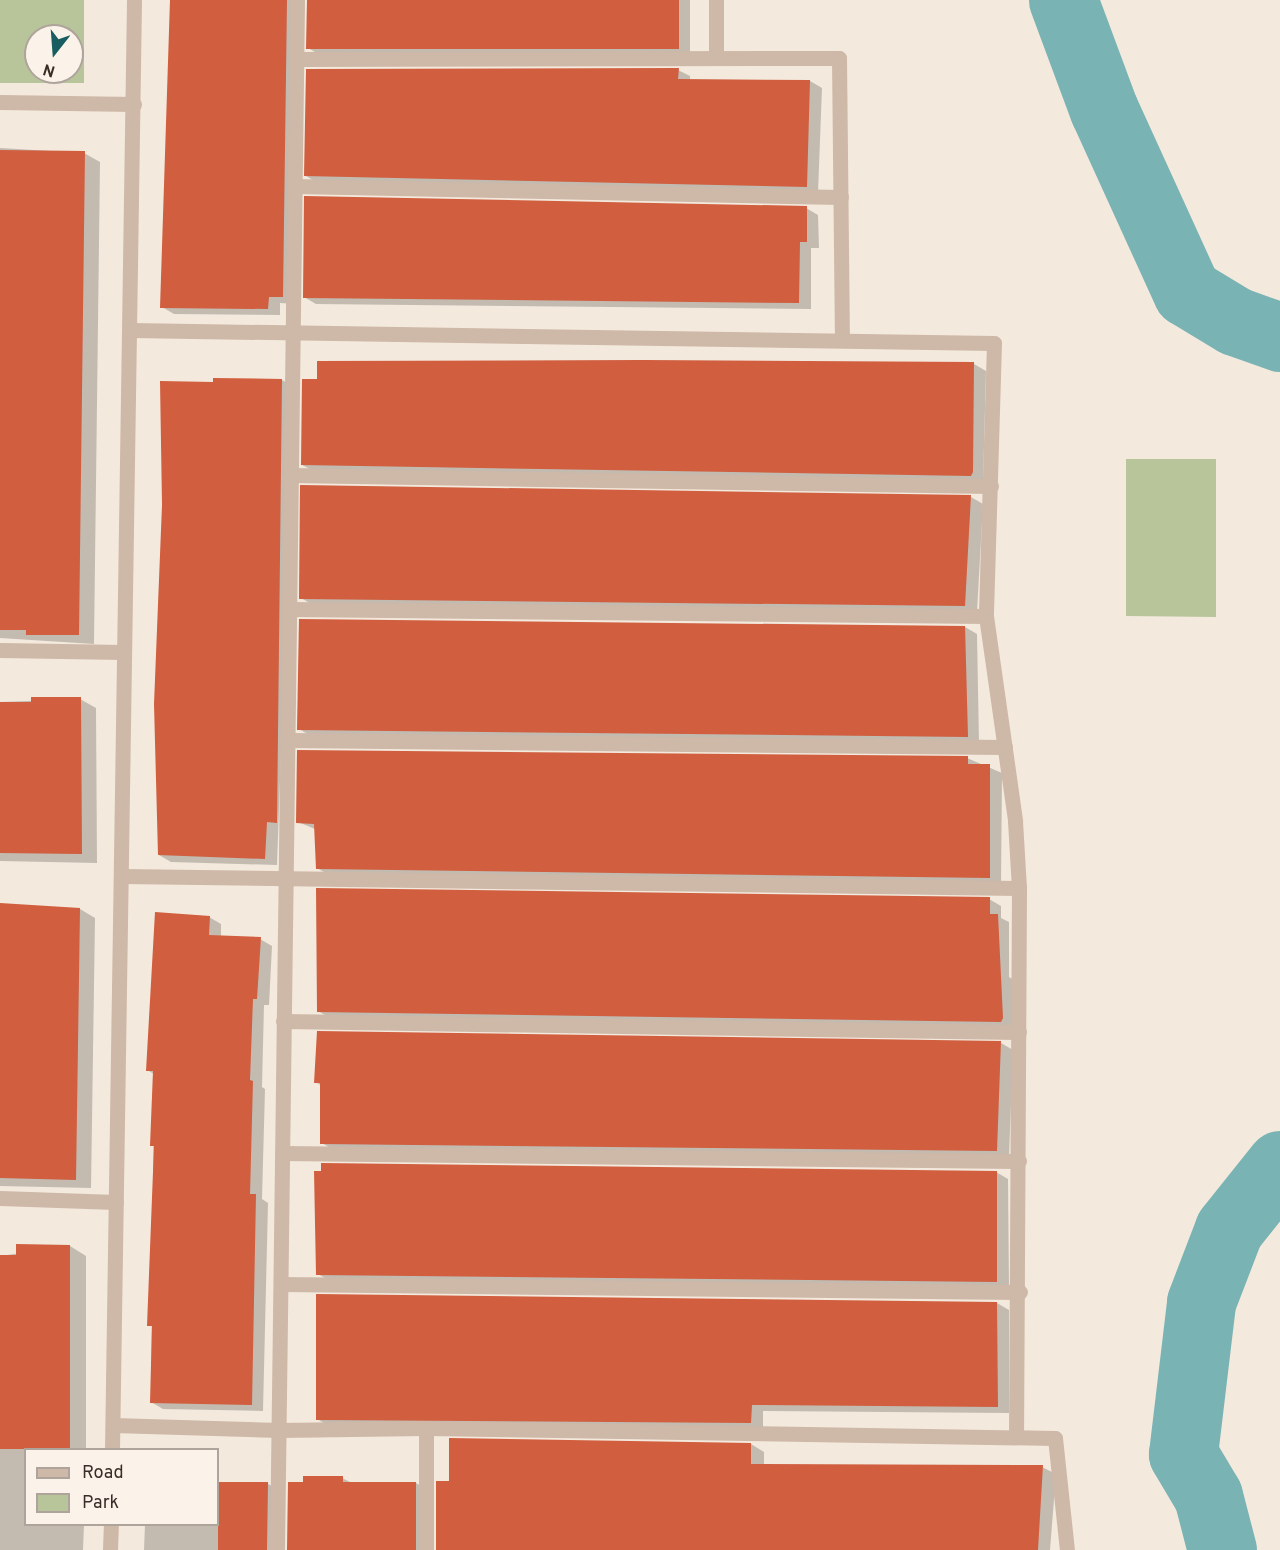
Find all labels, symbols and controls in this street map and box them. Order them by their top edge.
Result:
north arrow [24,24,84,84]
text: N [41,58,58,81]
legend [24,1448,219,1526]
text: Road [82,1462,124,1485]
text: Park [82,1492,119,1515]

